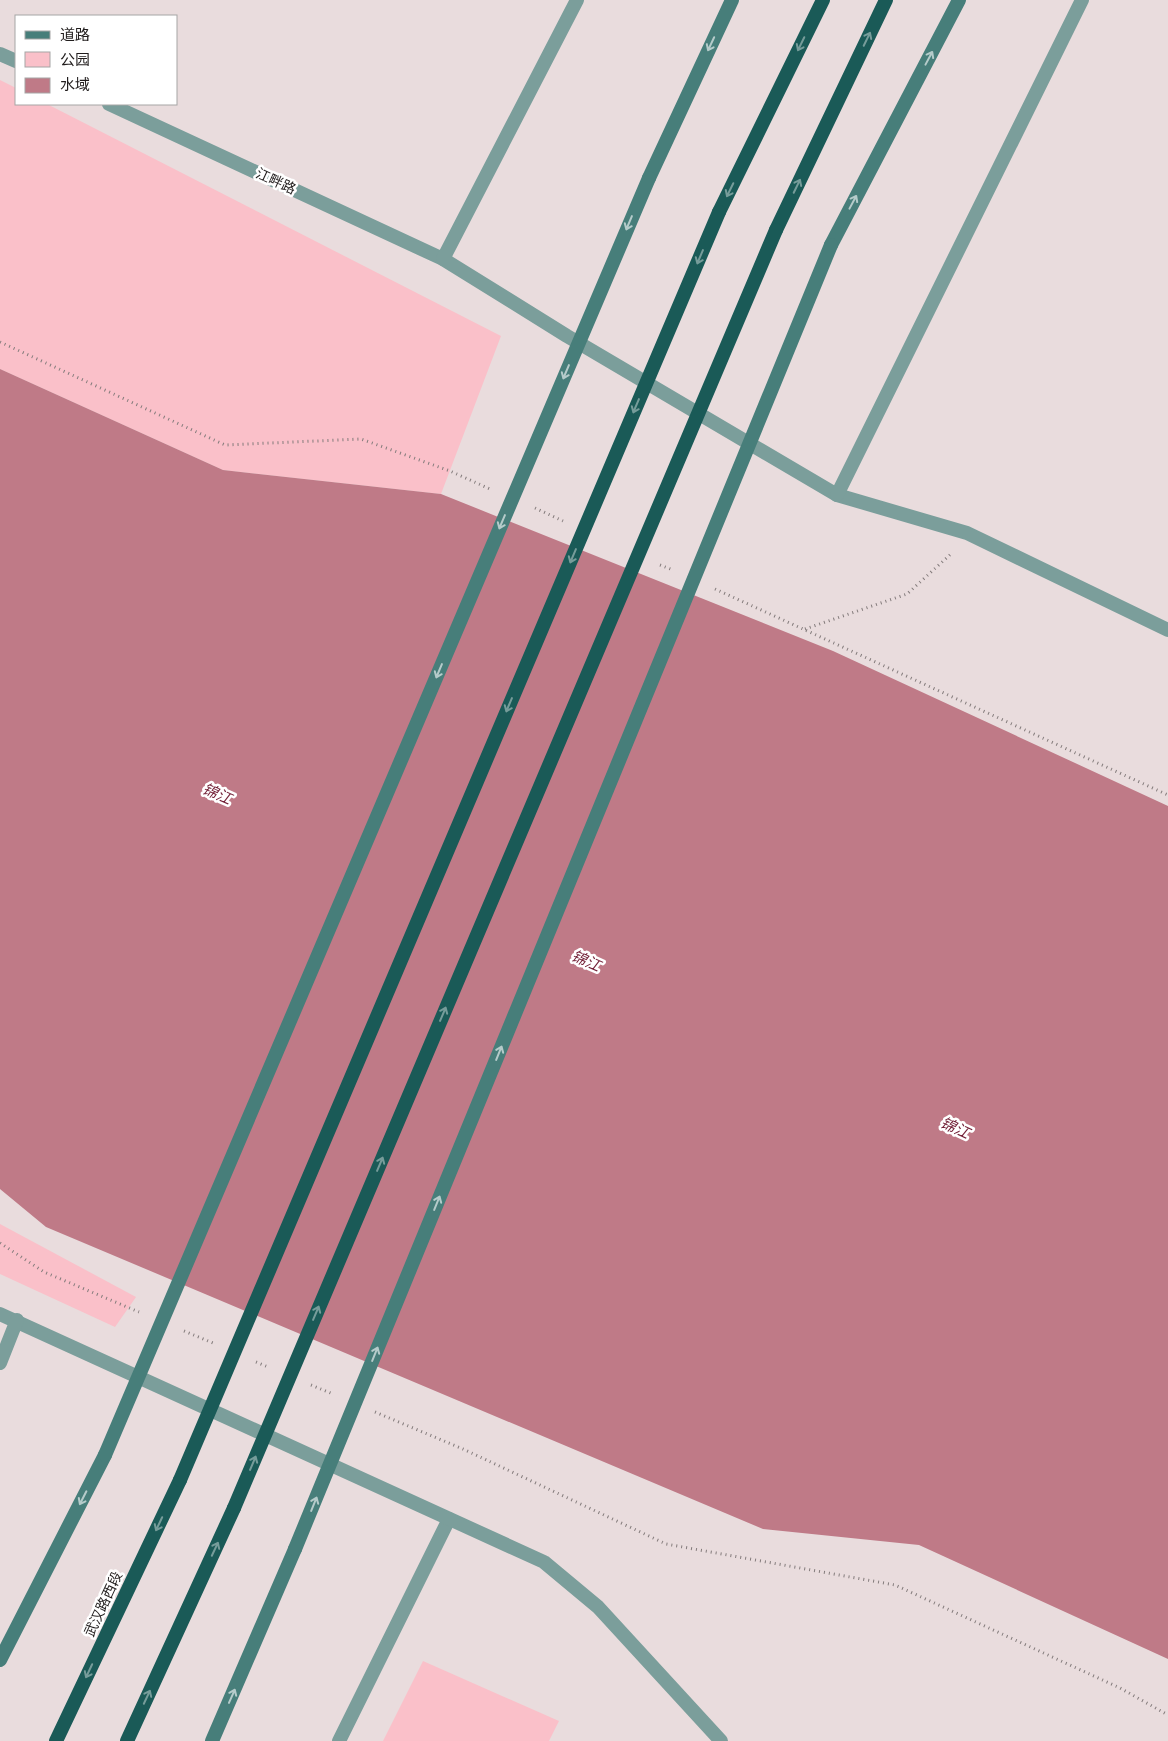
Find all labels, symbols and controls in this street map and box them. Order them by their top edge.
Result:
legend [15,15,178,105]
text: 道路 [60,26,90,44]
one-way arrow [863,32,872,47]
one-way arrow [706,36,716,51]
one-way arrow [796,36,805,51]
text: 公园 [60,51,90,69]
one-way arrow [925,51,934,66]
text: 水域 [60,76,90,94]
street label: 江畔路 [254,165,298,197]
one-way arrow [793,179,802,194]
one-way arrow [725,182,734,197]
one-way arrow [849,195,859,210]
one-way arrow [624,215,634,230]
one-way arrow [695,249,705,264]
one-way arrow [560,364,570,379]
one-way arrow [631,398,641,413]
one-way arrow [497,514,507,529]
one-way arrow [567,548,577,563]
one-way arrow [433,663,443,678]
one-way arrow [504,698,513,713]
water label: 锦江 [200,780,236,809]
water label: 锦江 [569,947,605,976]
one-way arrow [439,1007,449,1022]
one-way arrow [495,1046,504,1061]
water label: 锦江 [938,1114,974,1143]
one-way arrow [376,1156,385,1171]
one-way arrow [433,1196,442,1211]
one-way arrow [312,1306,322,1321]
one-way arrow [371,1347,381,1362]
one-way arrow [248,1456,258,1471]
one-way arrow [78,1490,87,1505]
one-way arrow [309,1497,319,1512]
one-way arrow [154,1516,163,1531]
one-way arrow [210,1542,220,1557]
street label: 武汉路西段 [81,1569,125,1639]
one-way arrow [84,1663,94,1678]
one-way arrow [227,1689,237,1704]
one-way arrow [143,1690,153,1705]

